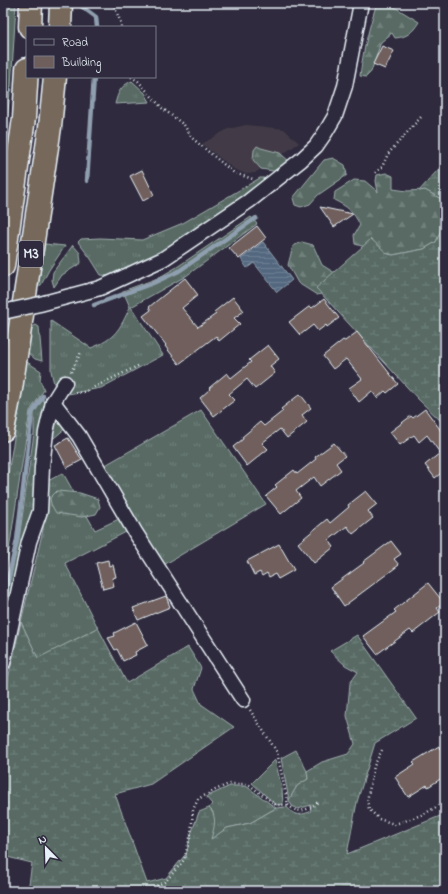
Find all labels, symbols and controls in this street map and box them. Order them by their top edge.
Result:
legend [26,26,156,78]
text: Road [62,34,88,52]
text: Building [61,54,101,73]
road number: M3 [19,241,43,267]
north arrow [26,828,66,868]
text: N [36,831,49,849]

